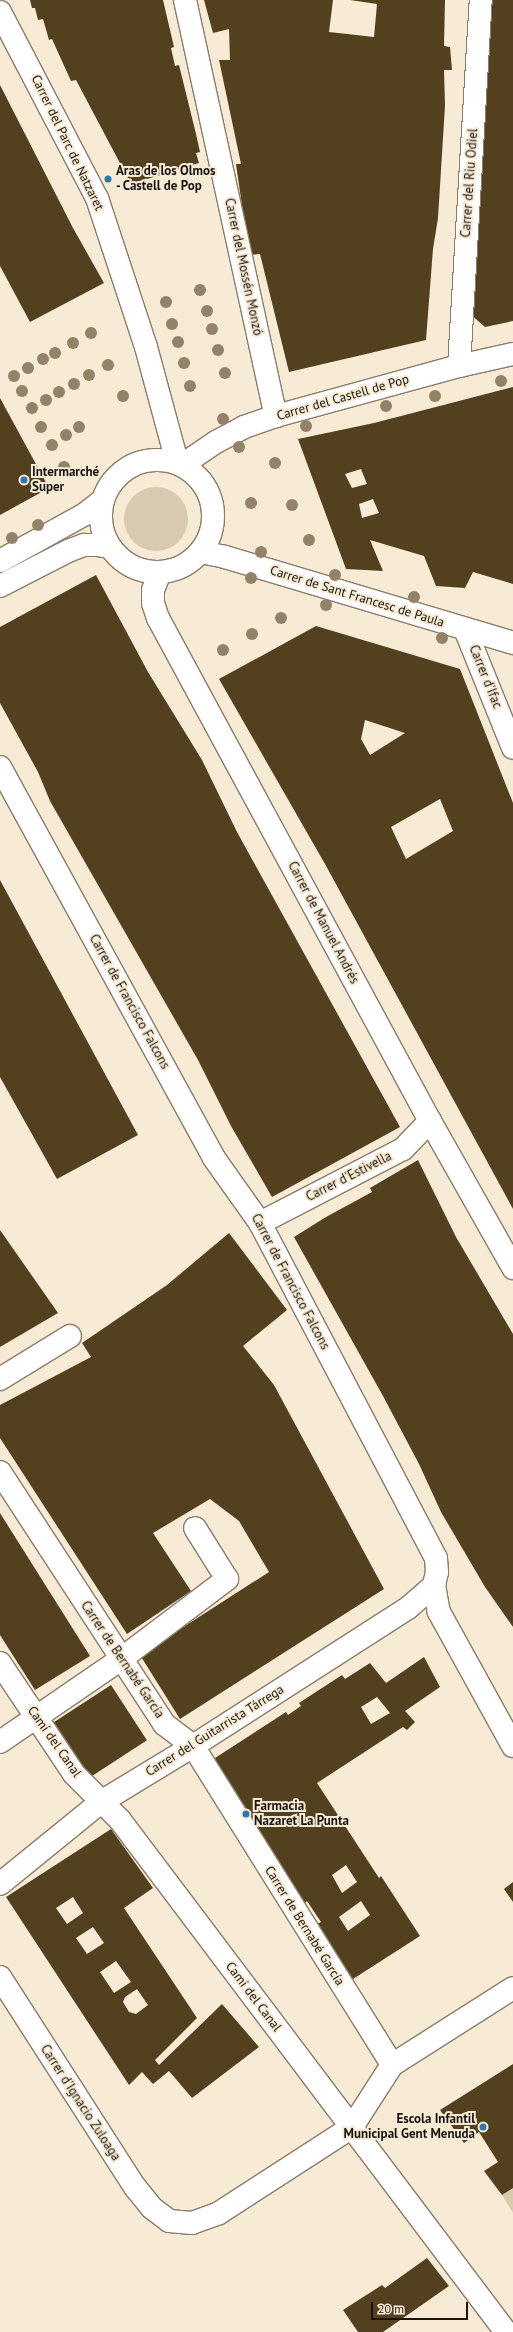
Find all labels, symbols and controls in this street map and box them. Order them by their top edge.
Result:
street label: Carrer del Parc de Natzaret [27,73,107,213]
street label: Carrer del Riu Odiel [458,128,482,238]
place label: Aras de los Olmos - Castell de Pop [116,164,216,195]
marker: Aras de los Olmos - Castell de Pop [103,174,113,184]
street label: Carrer del Mossén Monzó [221,197,265,337]
street label: Carrer del Castell de Pop [275,372,411,424]
place label: Intermarché Super [32,465,99,496]
marker: Intermarché Super [19,475,29,485]
street label: Carrer de Sant Francesc de Paula [268,563,446,631]
street label: Carrer d'Ifac [465,643,505,711]
street label: Carrer de Manuel Andrés [284,859,362,987]
street label: Carrer de Francisco Falcons [85,932,173,1072]
street label: Carrer d'Estivella [304,1149,394,1205]
street label: Carrer de Francisco Falcons [248,1211,332,1353]
street label: Carrer de Bernabé García [77,1598,167,1722]
street label: Carrer del Guitarrista Tárrega [143,1682,287,1780]
street label: Camí del Canal [24,1704,84,1780]
place label: Farmacia Nazaret La Punta [254,1799,349,1830]
marker: Farmacia Nazaret La Punta [241,1809,251,1819]
street label: Carrer de Bernabé García [261,1863,347,1989]
street label: Camí del Canal [222,1959,284,2035]
street label: Carrer d'Ignacio Zuloaga [37,2042,123,2164]
place label: Escola Infantil Municipal Gent Menuda [343,2112,475,2143]
marker: Escola Infantil Municipal Gent Menuda [478,2122,488,2132]
scale bar [373,2294,470,2320]
text: 20 m [378,2301,404,2316]

